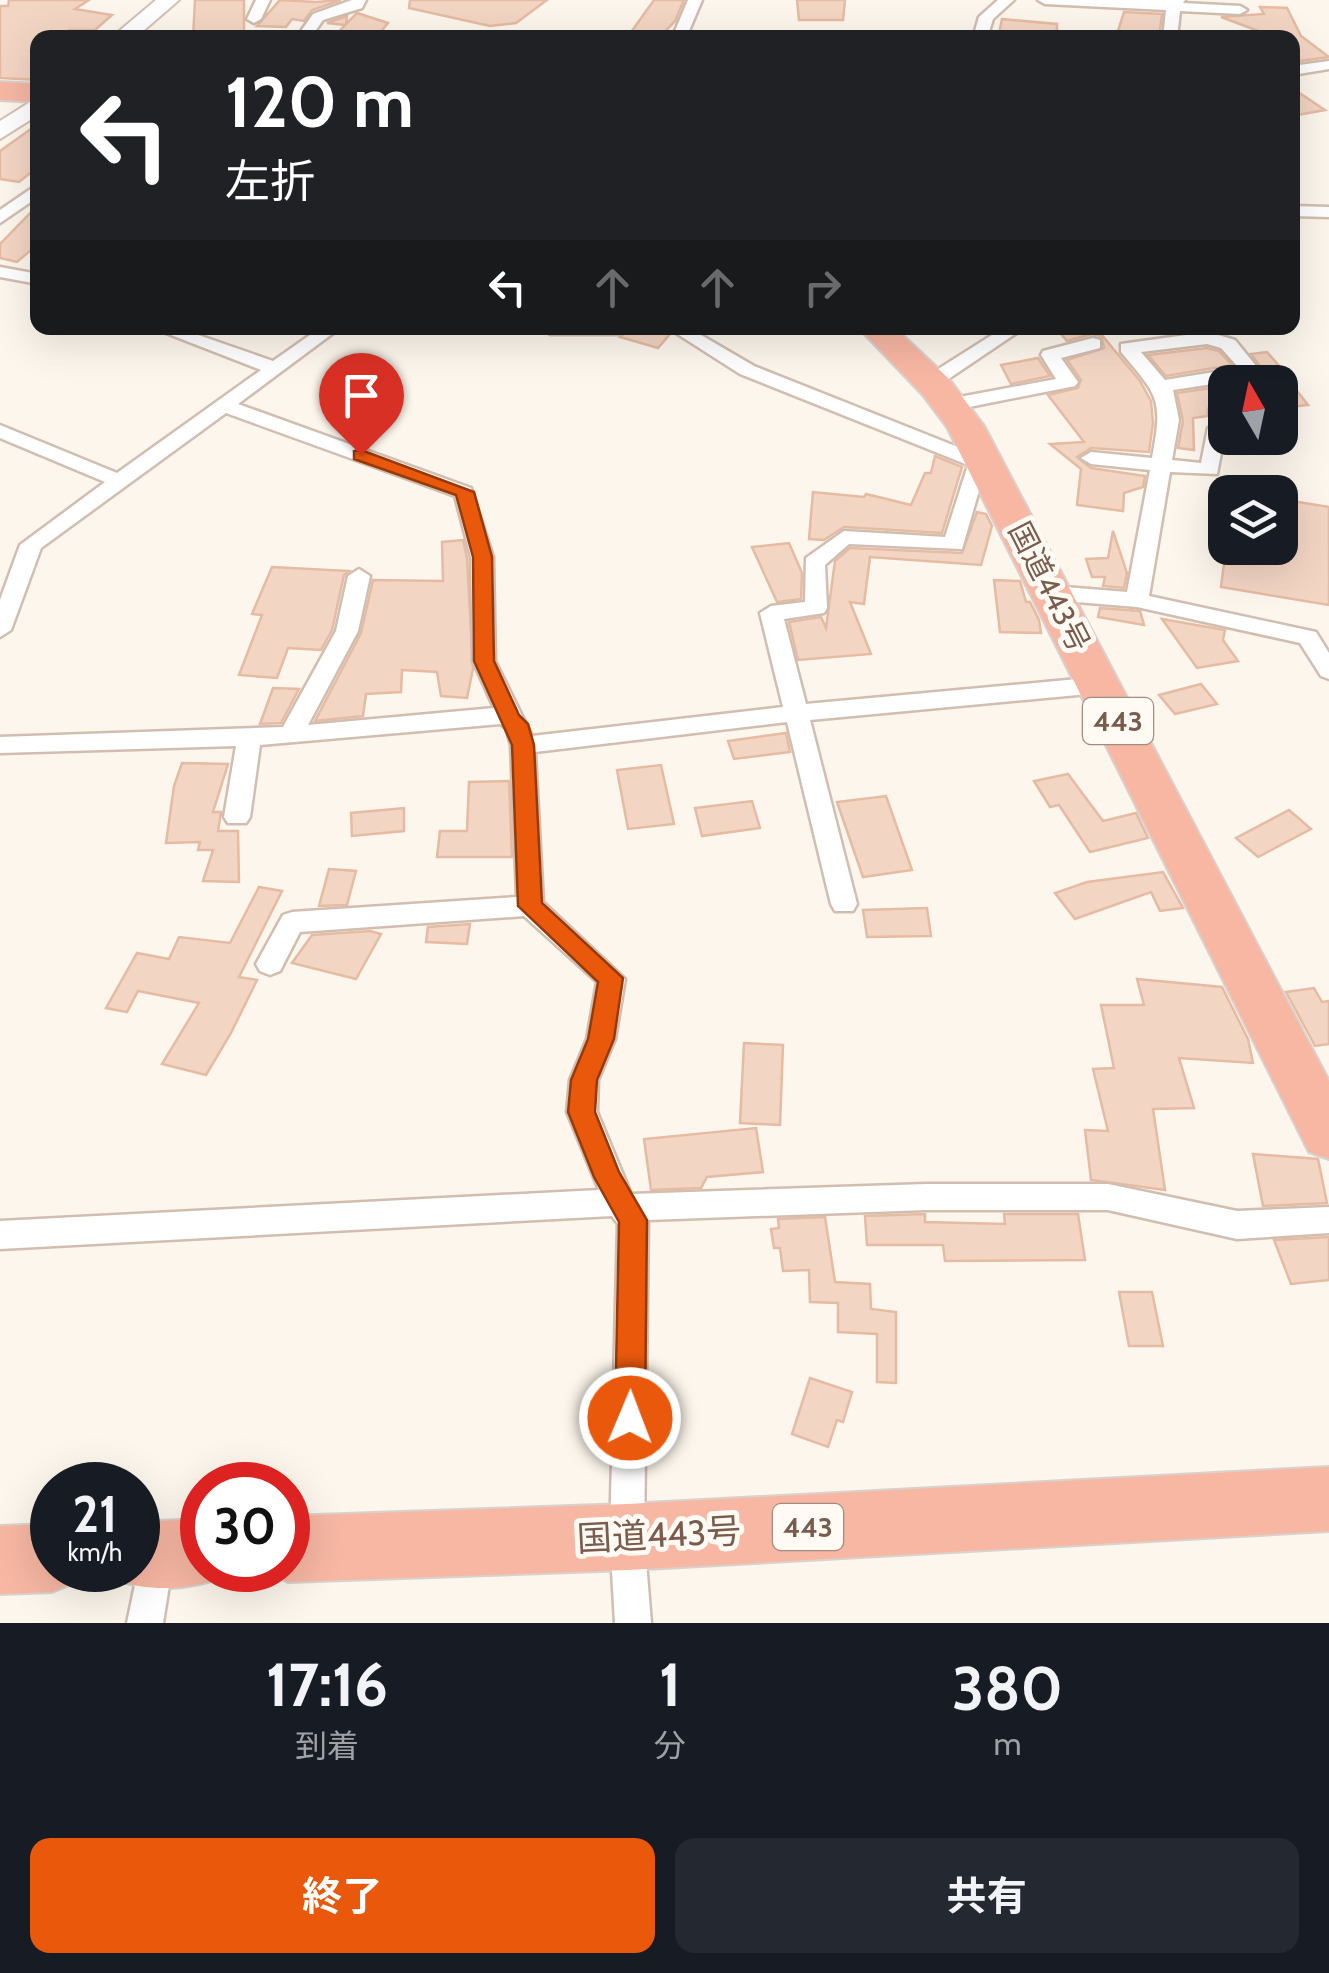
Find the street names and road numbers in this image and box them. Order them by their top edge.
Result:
street label: 国道443号 [1001,516,1098,658]
road number: 443 [1083,698,1153,744]
road number: 443 [773,1504,843,1550]
street label: 国道443号 [576,1509,742,1560]

